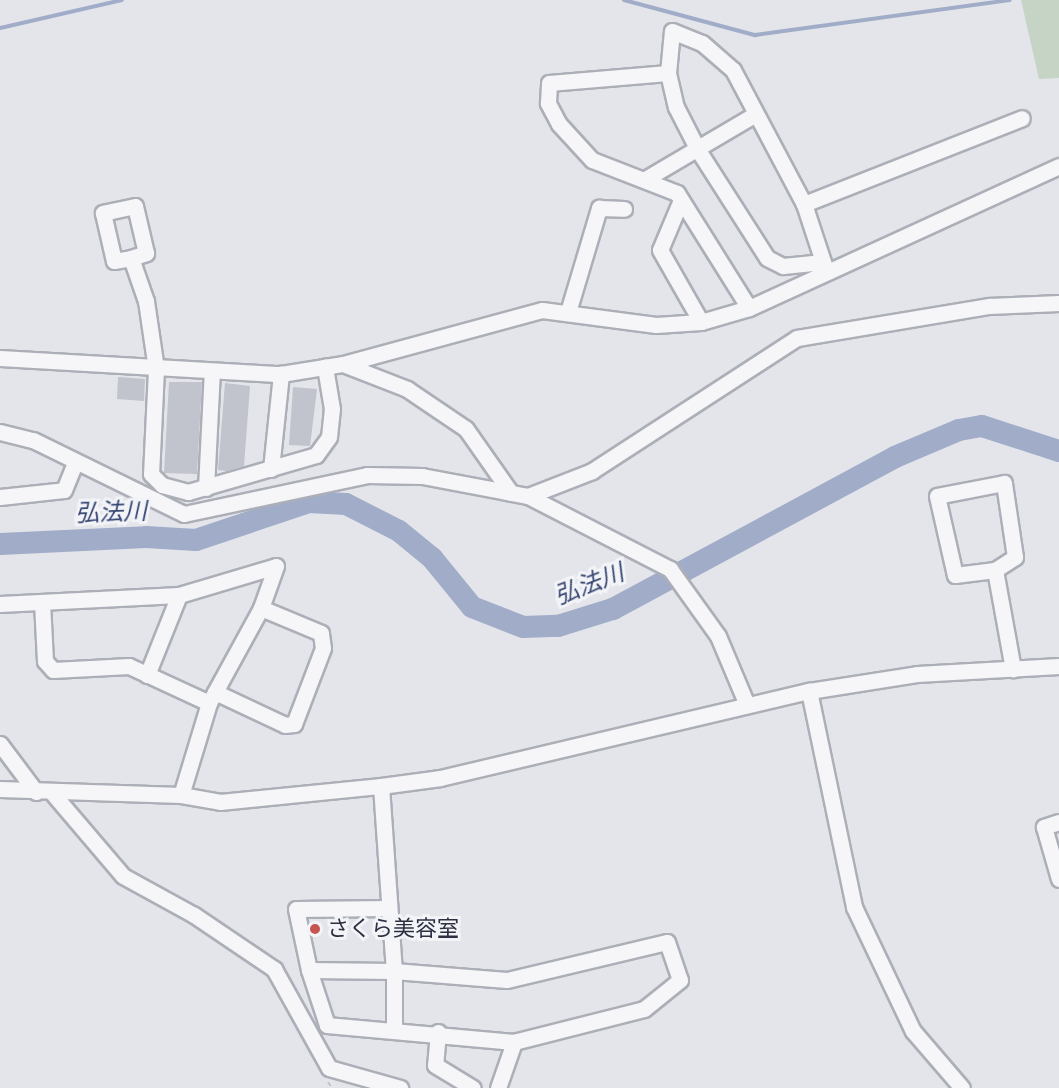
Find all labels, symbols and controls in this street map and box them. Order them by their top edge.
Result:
water label: 弘法川 [75,496,147,528]
water label: 弘法川 [550,558,628,610]
place label: さくら美容室 [327,916,459,942]
marker: さくら美容室 [308,922,322,936]

